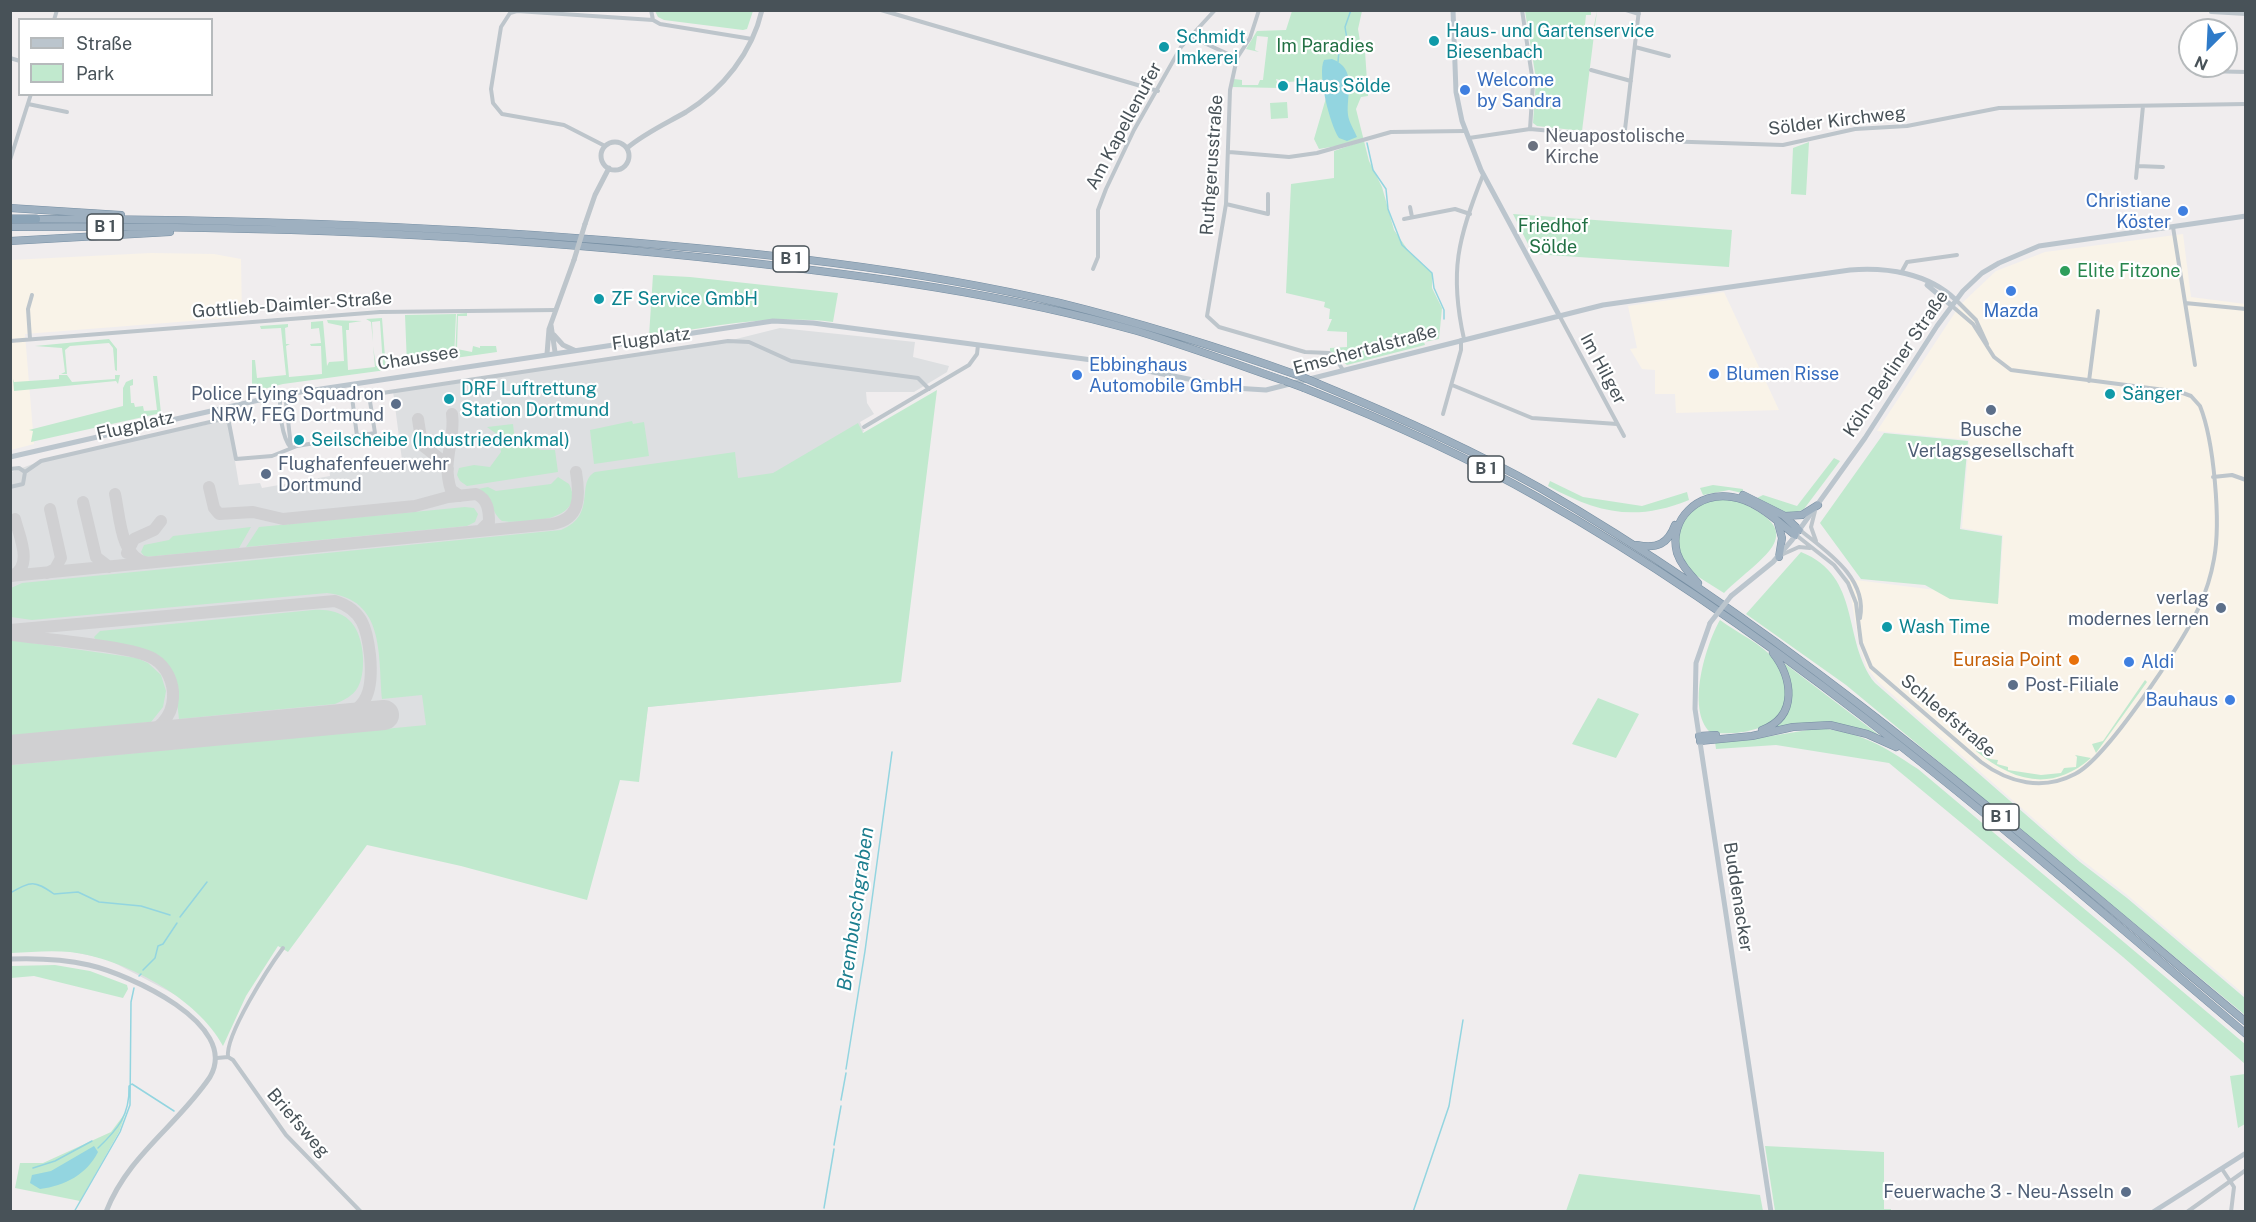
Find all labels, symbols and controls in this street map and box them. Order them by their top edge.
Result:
legend [18,18,213,96]
north arrow [2178,18,2238,78]
place label: Haus- und Gartenservice Biesenbach [1446,20,1654,63]
place label: Schmidt Imkerei [1176,26,1246,68]
text: Straße [76,33,132,54]
marker: Haus- und Gartenservice Biesenbach [1427,34,1441,48]
park label: Im Paradies [1276,35,1374,57]
marker: Schmidt Imkerei [1157,40,1171,54]
text: N [2192,52,2211,74]
street label: Am Kapellenufer [1081,59,1167,193]
text: Park [76,63,114,84]
place label: Welcome by Sandra [1477,69,1561,112]
place label: Haus Sölde [1295,75,1391,97]
marker: Haus Sölde [1276,79,1290,93]
marker: Welcome by Sandra [1458,83,1472,97]
street label: Ruthgerusstraße [1196,94,1228,236]
street label: Sölder Kirchweg [1767,102,1907,140]
place label: Neuapostolische Kirche [1545,125,1685,168]
marker: Neuapostolische Kirche [1526,139,1540,153]
place label: Christiane Köster [2086,190,2171,232]
marker: Christiane Köster [2176,204,2190,218]
road number: B 1 [87,214,123,240]
park label: Friedhof Sölde [1518,215,1588,258]
road number: B 1 [773,246,809,272]
place label: Elite Fitzone [2077,260,2181,282]
marker: Elite Fitzone [2058,264,2072,278]
marker: Mazda [2004,284,2018,298]
street label: Gottlieb-Daimler-Straße [191,287,393,323]
street label: Köln-Berliner Straße [1839,287,1953,441]
place label: ZF Service GmbH [611,288,758,310]
marker: ZF Service GmbH [592,292,606,306]
place label: Mazda [1983,300,2039,322]
street label: Emschertalstraße [1291,320,1439,380]
street label: Flugplatz [611,323,691,355]
street label: Im Hilger [1575,330,1631,408]
street label: Chaussee [376,341,460,375]
place label: Ebbinghaus Automobile GmbH [1089,354,1243,397]
place label: Blumen Risse [1726,363,1839,385]
marker: Blumen Risse [1707,367,1721,381]
marker: Ebbinghaus Automobile GmbH [1070,368,1084,382]
place label: DRF Luftrettung Station Dortmund [461,378,609,420]
place label: Police Flying Squadron NRW, FEG Dortmund [191,383,384,426]
place label: Sänger [2122,383,2182,405]
marker: Sänger [2103,387,2117,401]
marker: DRF Luftrettung Station Dortmund [442,392,456,406]
marker: Police Flying Squadron NRW, FEG Dortmund [389,397,403,411]
marker: Busche Verlagsgesellschaft [1984,403,1998,417]
street label: Flugplatz [94,407,176,445]
place label: Busche Verlagsgesellschaft [1908,419,2074,462]
place label: Seilscheibe (Industriedenkmal) [311,429,570,451]
marker: Seilscheibe (Industriedenkmal) [292,433,306,447]
place label: Flughafenfeuerwehr Dortmund [278,453,449,496]
road number: B 1 [1468,456,1504,482]
marker: Flughafenfeuerwehr Dortmund [259,467,273,481]
place label: verlag modernes lernen [2068,587,2209,630]
marker: verlag modernes lernen [2214,601,2228,615]
place label: Wash Time [1899,616,1990,638]
marker: Wash Time [1880,620,1894,634]
place label: Eurasia Point [1953,649,2062,671]
place label: Aldi [2141,651,2174,673]
marker: Eurasia Point [2067,653,2081,667]
marker: Aldi [2122,655,2136,669]
street label: Schleefstraße [1896,670,2000,762]
place label: Post-Filiale [2025,674,2119,696]
marker: Post-Filiale [2006,678,2020,692]
place label: Bauhaus [2146,689,2218,711]
marker: Bauhaus [2223,693,2237,707]
road number: B 1 [1983,804,2019,830]
water label: Brembuschgraben [833,825,879,993]
street label: Buddenacker [1719,840,1757,954]
street label: Briefsweg [262,1084,334,1162]
place label: Feuerwache 3 - Neu-Asseln [1883,1181,2114,1203]
marker: Feuerwache 3 - Neu-Asseln [2119,1185,2133,1199]

